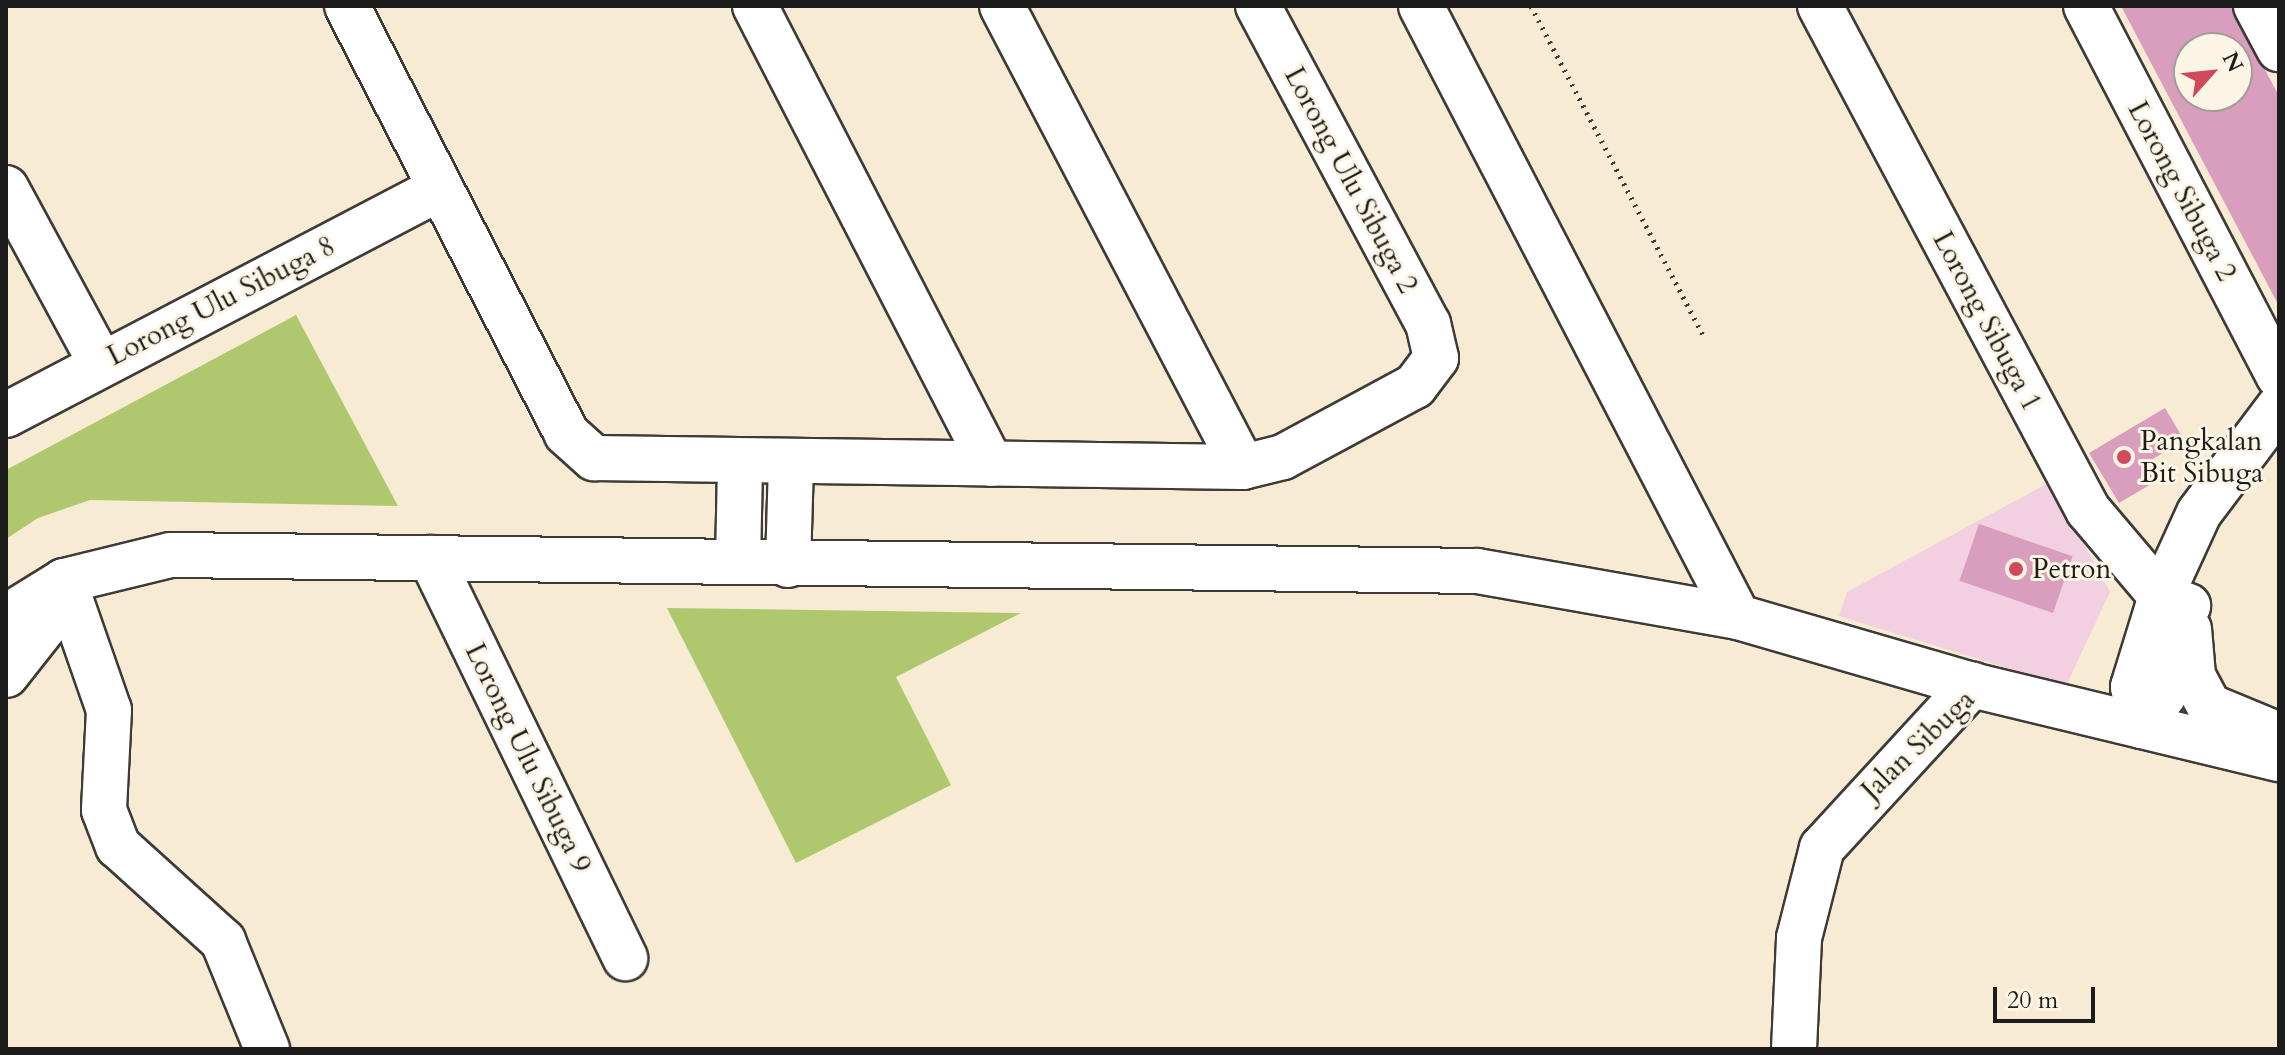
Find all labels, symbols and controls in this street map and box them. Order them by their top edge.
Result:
north arrow [2173,32,2253,112]
text: N [2215,47,2250,77]
street label: Lorong Ulu Sibuga 2 [1277,61,1425,299]
street label: Lorong Sibuga 2 [2121,95,2243,287]
street label: Lorong Sibuga 1 [1926,225,2048,417]
street label: Lorong Ulu Sibuga 8 [101,229,341,373]
place label: Pangkalan Bit Sibuga [2140,424,2263,490]
marker: Pangkalan Bit Sibuga [2115,448,2133,466]
place label: Petron [2032,552,2111,586]
marker: Petron [2007,560,2025,578]
street label: Lorong Ulu Sibuga 9 [458,638,598,878]
street label: Jalan Sibuga [1854,683,1982,807]
scale bar [1997,971,2099,1021]
text: 20 m [2007,984,2058,1017]

